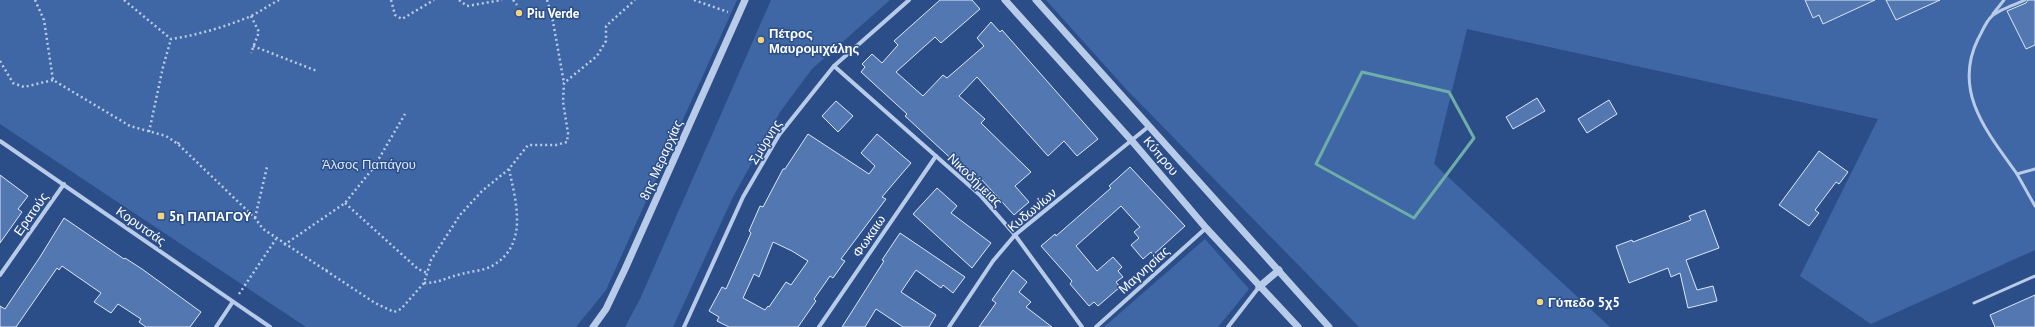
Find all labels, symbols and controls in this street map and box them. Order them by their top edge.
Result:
place label: Piu Verde [527,5,580,22]
marker: Piu Verde [514,8,524,18]
place label: Πέτρος Μαυρομιχάλης [769,25,860,57]
marker: Πέτρος Μαυρομιχάλης [756,35,766,45]
street label: Σμύρνης [745,116,785,168]
street label: 8ης Μεραρχίας [636,117,686,203]
street label: Κύπρου [1140,133,1182,179]
street label: Νικοδήμειας [944,150,1006,210]
park label: Άλσος Παπάγου [322,156,416,173]
street label: Κυδωνίων [1004,184,1060,236]
street label: Ερατούς [10,189,52,239]
street label: Κορυτσάς [113,203,169,249]
place label: 5η ΠΑΠΑΓΟΥ [169,208,252,225]
marker: 5η ΠΑΠΑΓΟΥ [156,211,166,221]
street label: Φωκαιω [849,212,889,260]
street label: Μαγνησίας [1115,243,1173,297]
place label: Γύπεδο 5χ5 [1548,294,1620,311]
marker: Γύπεδο 5χ5 [1535,297,1545,307]

